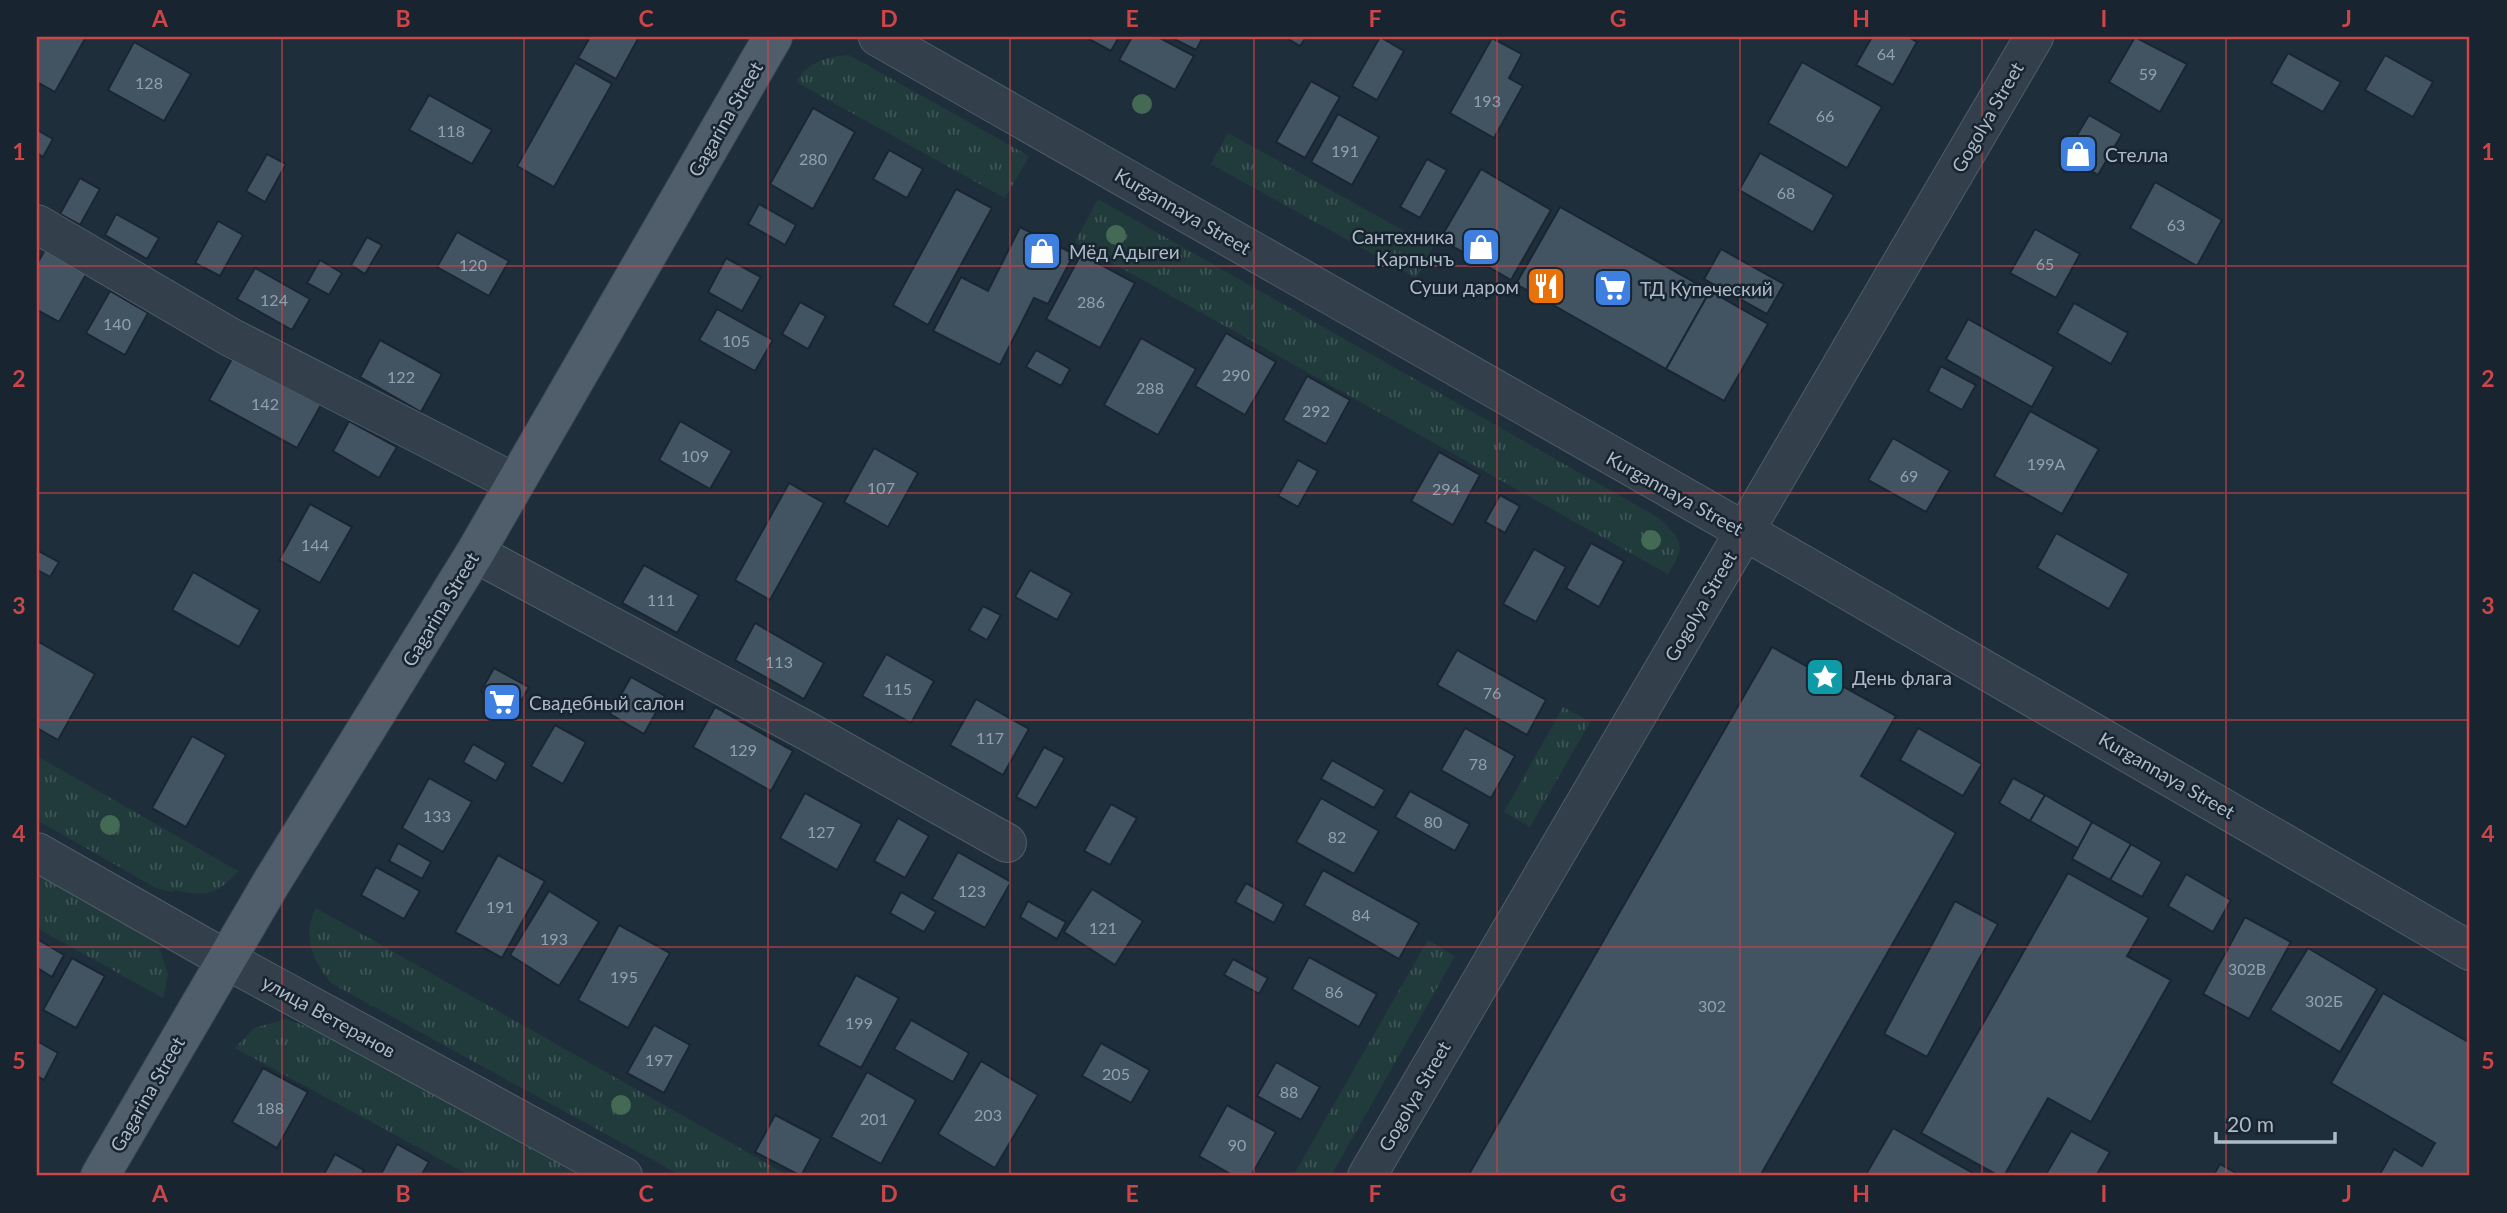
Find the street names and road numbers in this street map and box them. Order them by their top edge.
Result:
street label: Gagarina Street [683,57,767,181]
street label: Gogolya Street [1946,58,2028,176]
street label: Kurgannaya Street [1111,163,1255,259]
street label: Kurgannaya Street [1602,446,1748,540]
street label: Gogolya Street [1659,547,1741,665]
street label: Gagarina Street [397,548,483,670]
street label: Kurgannaya Street [2095,727,2239,823]
street label: улица Ветеранов [258,970,400,1062]
street label: Gagarina Street [105,1032,189,1156]
street label: Gogolya Street [1373,1037,1455,1155]

